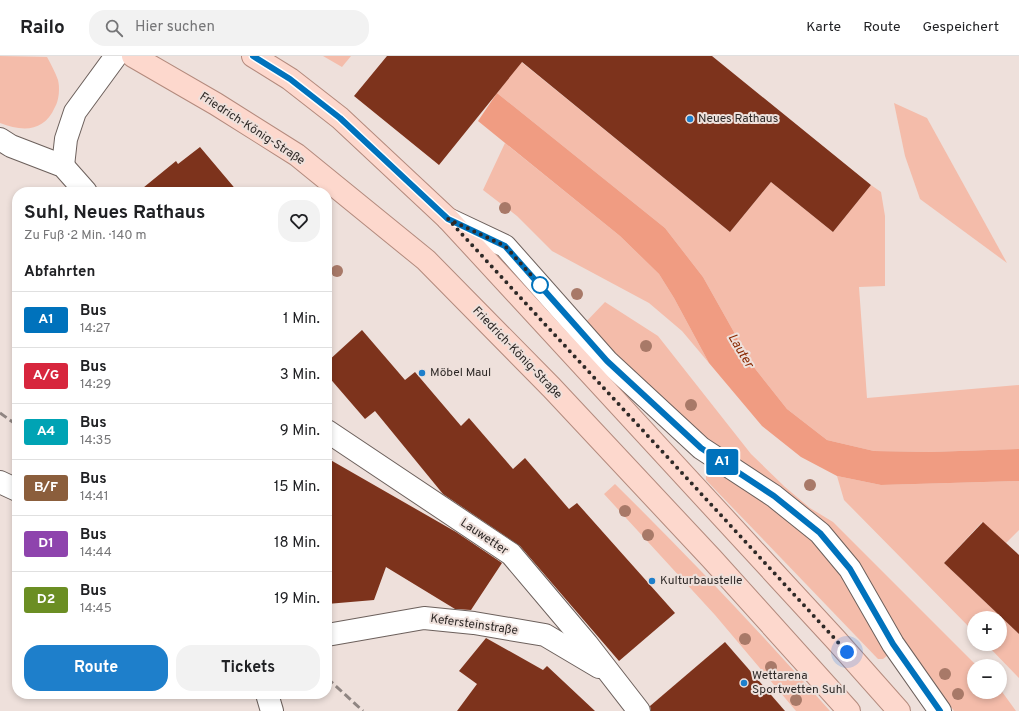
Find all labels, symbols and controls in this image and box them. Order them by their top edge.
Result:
search box [89,10,369,46]
text: Railo [20,16,65,40]
icon: search [103,17,125,39]
text: Hier suchen [135,18,215,37]
text: Karte [806,19,841,36]
text: Route [863,19,900,36]
text: Gespeichert [922,19,999,36]
street label: Friedrich-König-Straße [196,89,308,169]
place label: Neues Rathaus [698,111,778,127]
marker: Neues Rathaus [685,114,695,124]
button: heart [278,200,320,242]
text: Suhl, Neues Rathaus [24,201,205,225]
text: Zu Fuß · 2 Min. · 140 m [24,228,147,244]
text: Abfahrten [24,263,95,282]
unlabelled marker [531,276,549,294]
text: Bus [80,302,107,321]
street label: Friedrich-König-Straße [469,303,565,403]
text: 1 Min. [283,310,320,329]
text: A1 [38,311,54,328]
text: 14:27 [80,321,110,337]
water label: Lauter [724,331,757,372]
text: Bus [80,358,107,377]
place label: Möbel Maul [430,365,491,381]
text: 3 Min. [280,366,320,385]
text: A/G [33,367,59,384]
marker: Möbel Maul [417,368,427,378]
text: 14:29 [80,377,111,393]
text: Bus [80,414,107,433]
text: 9 Min. [280,422,320,441]
text: A4 [37,423,55,440]
text: 14:35 [80,433,112,449]
line badge: A1 [704,449,740,475]
text: A1 [714,453,730,470]
text: Bus [80,470,107,489]
text: 15 Min. [274,478,320,497]
text: B/F [34,479,58,496]
text: 14:41 [80,489,109,505]
street label: Lauwetter [457,515,511,559]
text: Bus [80,526,107,545]
text: 18 Min. [274,534,320,553]
text: D1 [38,535,54,552]
text: 14:44 [80,545,112,561]
place label: Kulturbaustelle [660,573,743,589]
marker: Kulturbaustelle [647,576,657,586]
text: Bus [80,582,107,601]
text: 19 Min. [274,590,320,609]
text: D2 [37,591,55,608]
text: 14:45 [80,601,112,617]
street label: Kefersteinstraße [429,611,519,639]
map controls [967,611,1007,699]
button: + [967,611,1007,651]
your location [837,642,857,662]
button: Route [24,645,168,691]
button: Tickets [176,645,320,691]
button: − [967,659,1007,699]
place label: Wettarena Sportwetten Suhl [752,668,846,698]
marker: Wettarena Sportwetten Suhl [739,678,749,688]

